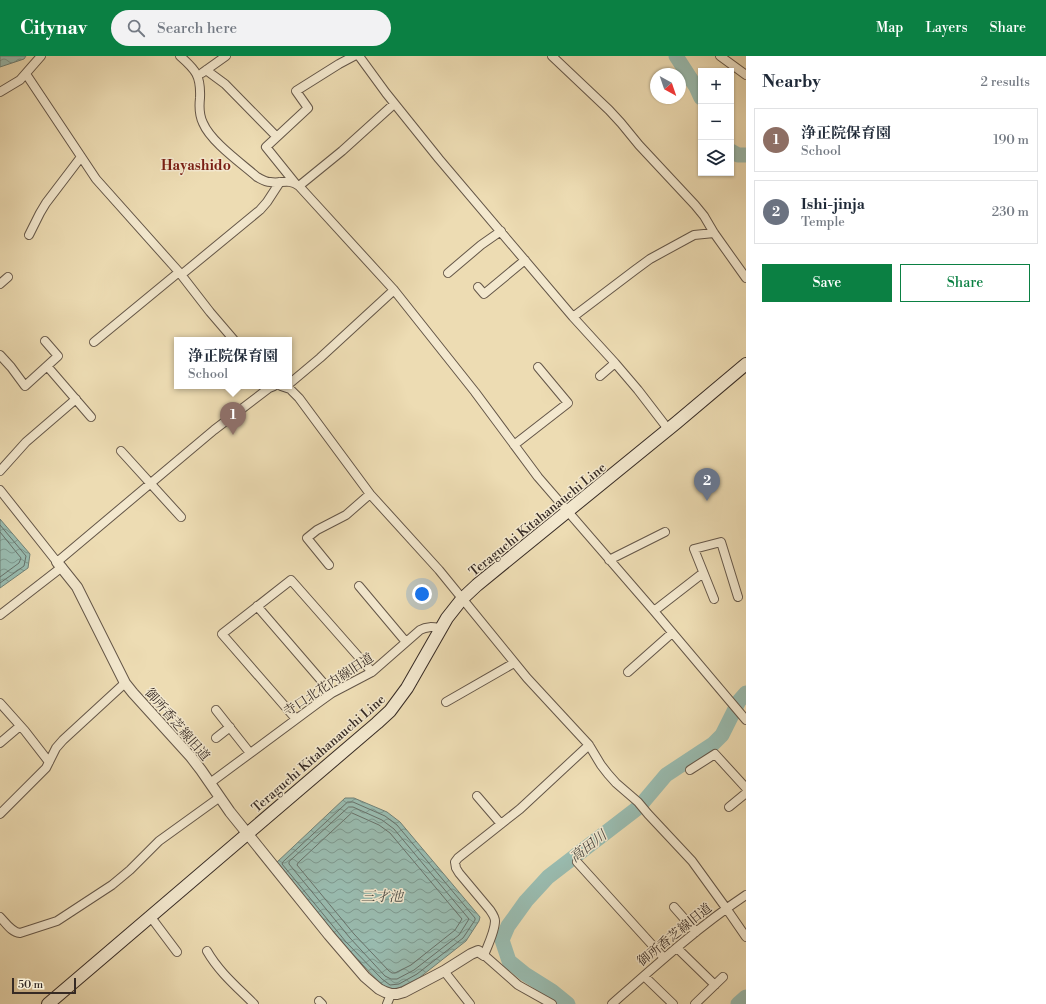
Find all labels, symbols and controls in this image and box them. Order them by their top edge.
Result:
search box [111,10,391,46]
text: Citynav [20,16,87,40]
icon: search [125,17,147,39]
text: Search here [157,19,237,38]
text: Map [876,19,903,37]
text: Layers [925,19,968,37]
text: Share [990,19,1026,37]
north arrow [650,68,686,104]
map controls [698,68,734,176]
button: + [698,68,734,104]
text: Nearby [762,71,821,93]
text: 2 results [981,74,1030,90]
button: − [698,104,734,140]
text: 浄正院保育園 [801,124,891,143]
text: 1 [773,132,779,148]
text: 190 m [993,132,1029,148]
button: layers [698,140,734,176]
text: School [801,143,841,159]
district label: Hayashido [161,157,231,175]
text: Ishi-jinja [801,195,865,214]
text: 2 [772,204,780,220]
text: 230 m [992,204,1029,220]
text: Temple [801,214,845,230]
button: Save [762,264,892,302]
button: Share [900,264,1030,302]
popup [174,337,292,389]
text: 浄正院保育園 [188,347,278,366]
text: School [188,366,228,382]
pin: 1 [220,402,246,435]
street label: Teraguchi Kitahanauchi Line [466,459,610,580]
pin: 2 [694,468,720,501]
your location [412,584,432,604]
street label: 寺口北花内線旧道 [281,650,377,720]
street label: 御所香芝線旧道 [141,685,213,764]
street label: Teraguchi Kitahanauchi Line [249,691,389,816]
water label: 高田川 [567,826,612,867]
water label: 三才池 [361,888,405,906]
street label: 御所香芝線旧道 [634,900,715,970]
scale bar [12,976,76,995]
text: 50 m [18,978,43,992]

